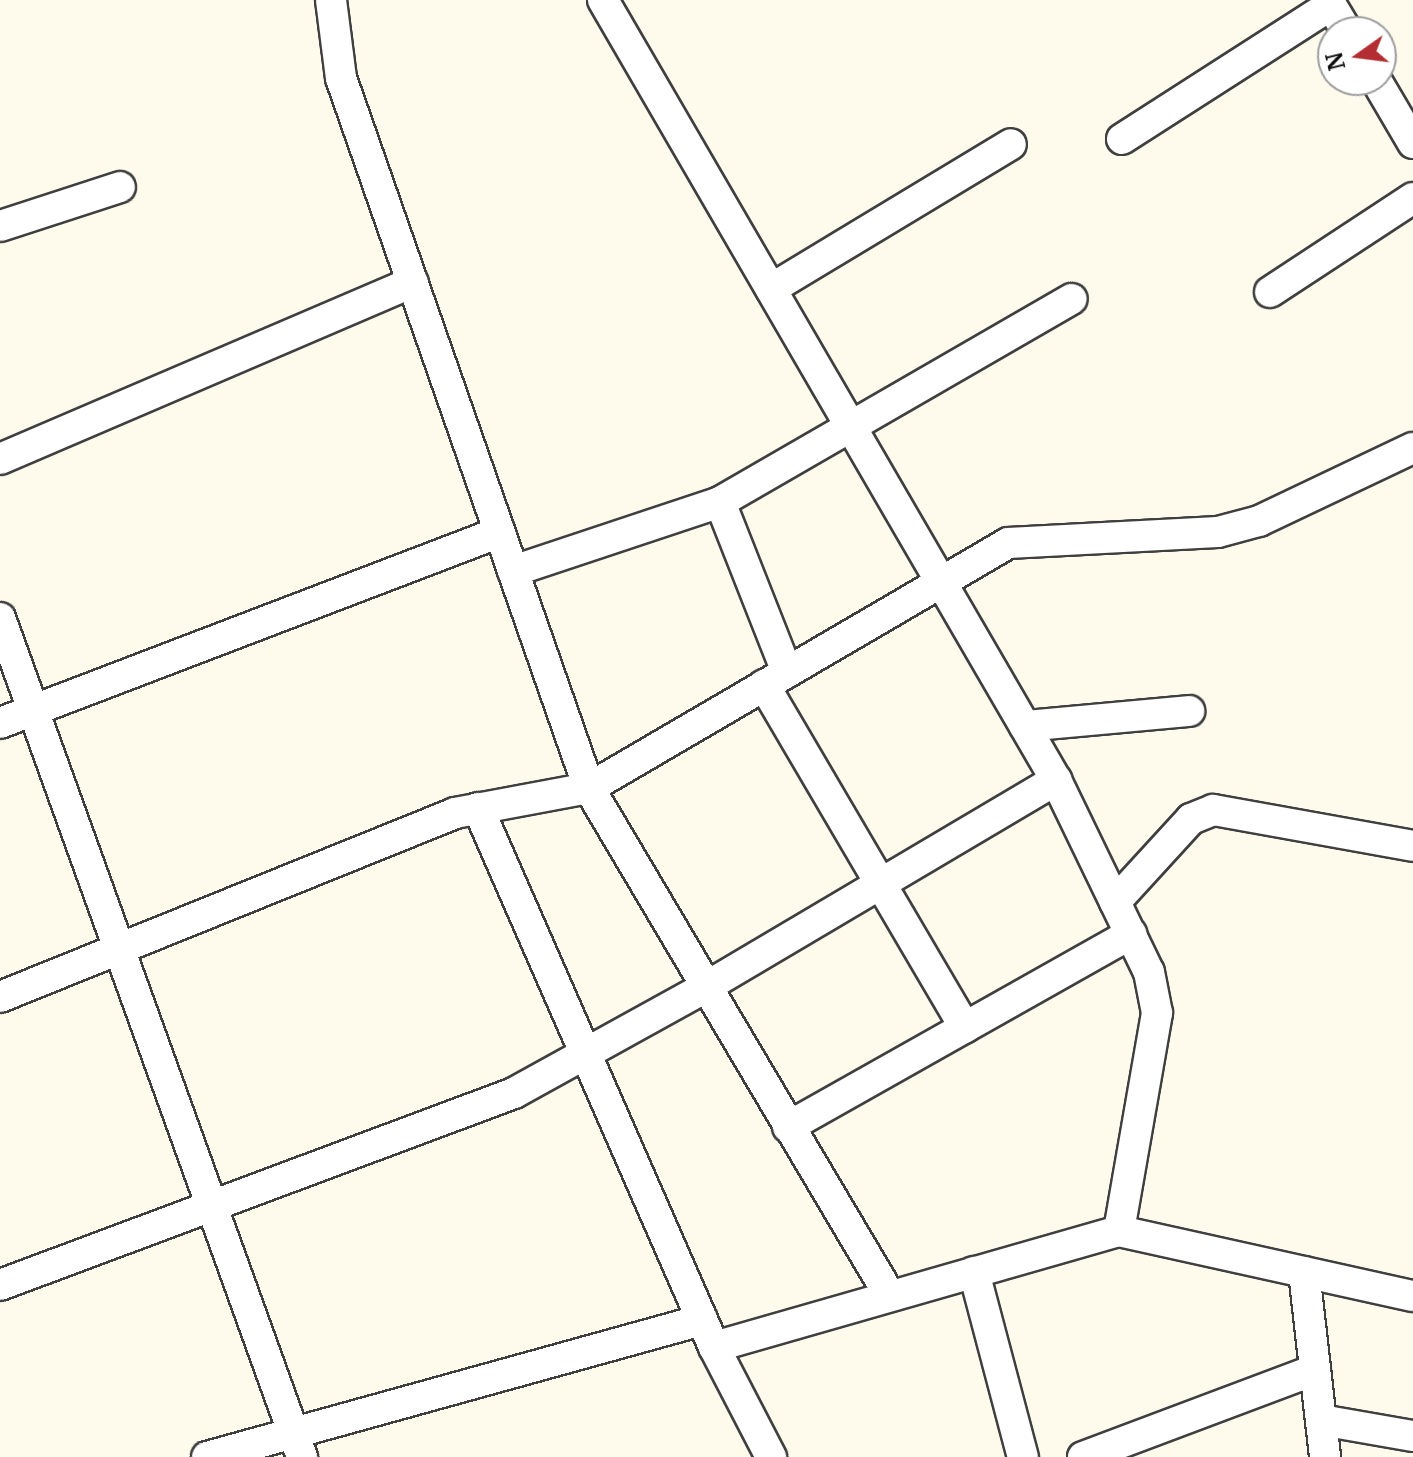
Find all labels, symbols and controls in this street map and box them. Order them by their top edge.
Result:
north arrow [1317,16,1397,96]
text: N [1320,50,1351,73]

